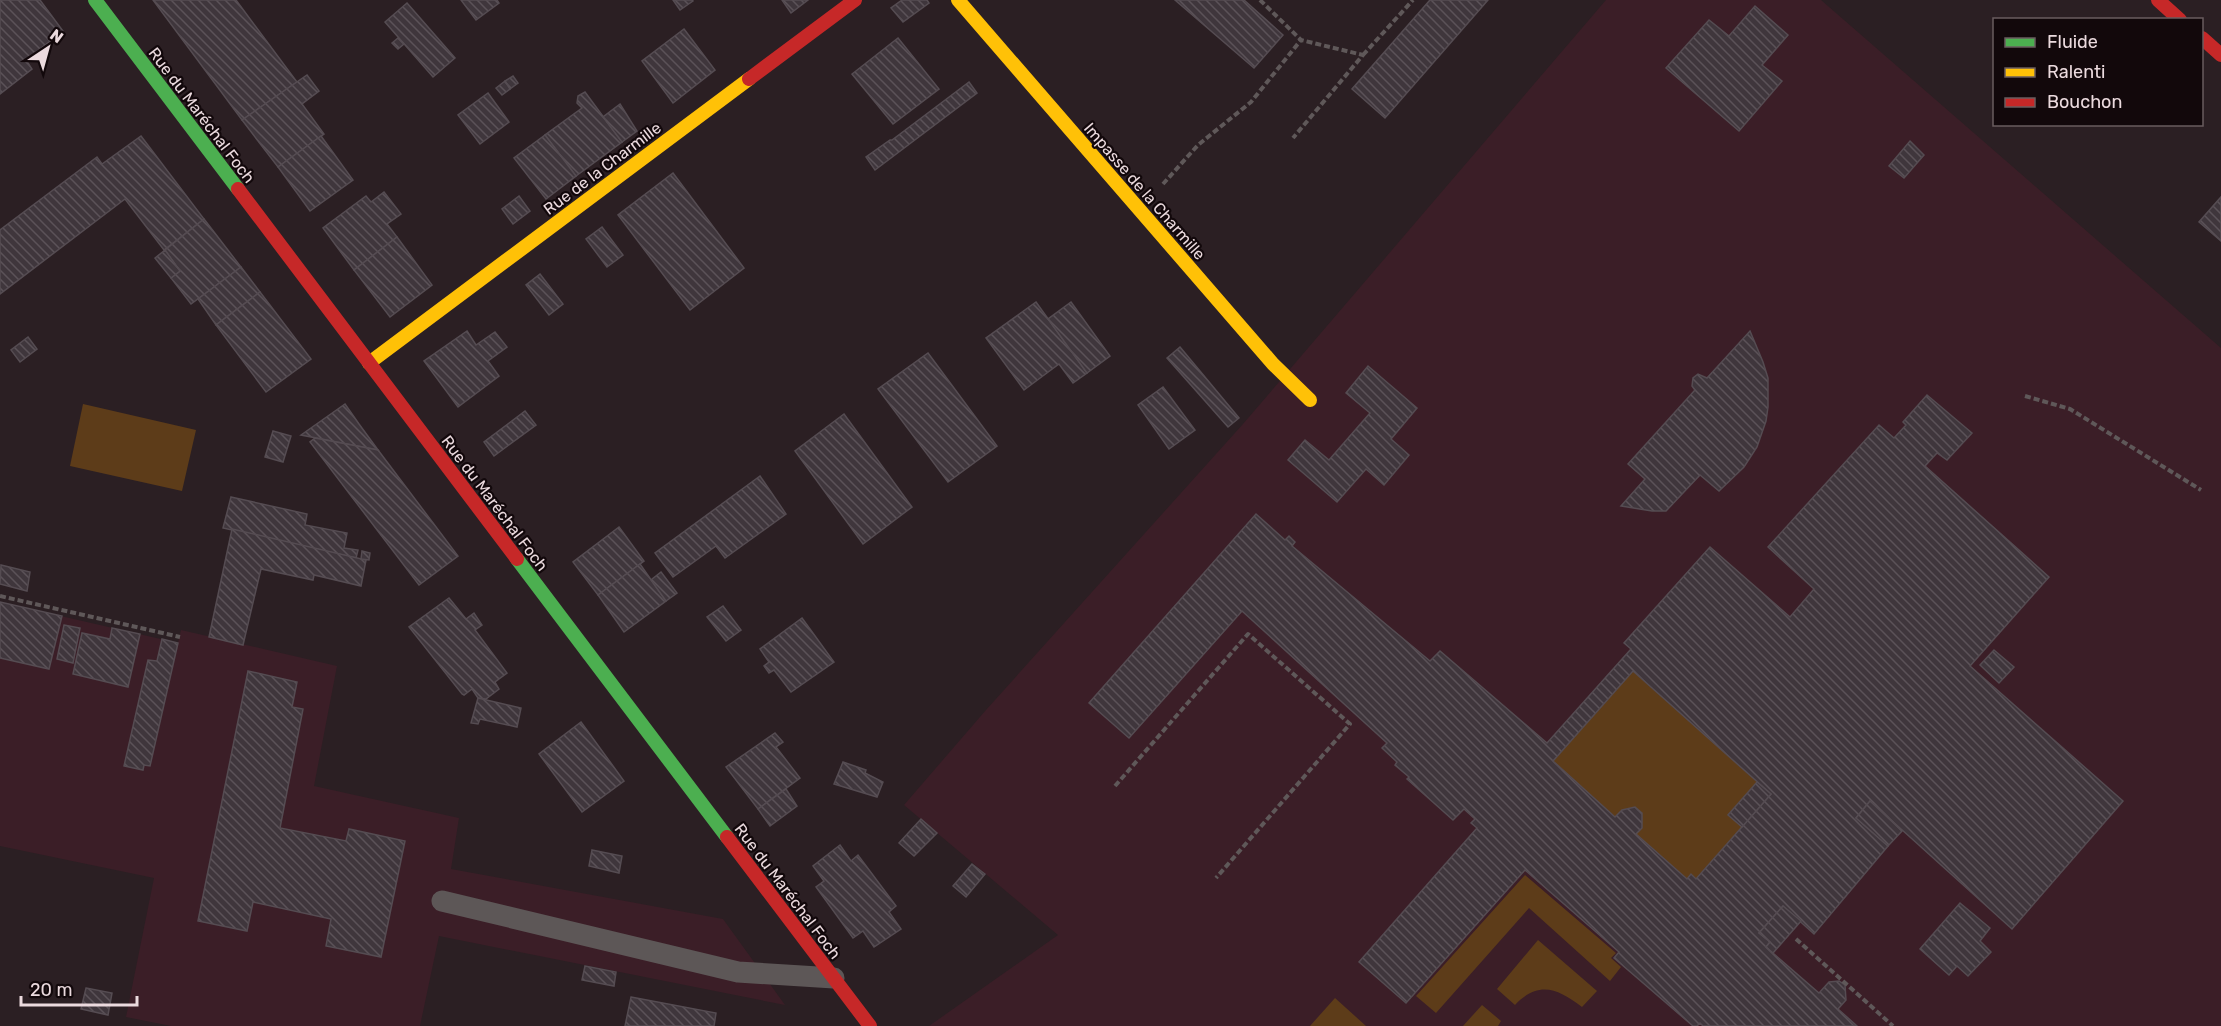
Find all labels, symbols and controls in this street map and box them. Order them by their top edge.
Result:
north arrow [18,18,78,78]
legend [1993,18,2203,126]
text: N [46,25,67,47]
text: Fluide [2047,31,2098,53]
street label: Rue du Maréchal Foch [144,44,259,187]
text: Ralenti [2047,61,2105,83]
text: Bouchon [2047,91,2122,113]
street label: Rue de la Charmille [540,118,665,219]
street label: Impasse de la Charmille [1080,119,1209,264]
street label: Rue du Maréchal Foch [437,432,552,575]
street label: Rue du Maréchal Foch [730,820,845,963]
scale bar [21,969,136,1007]
text: 20 m [30,979,72,1001]

